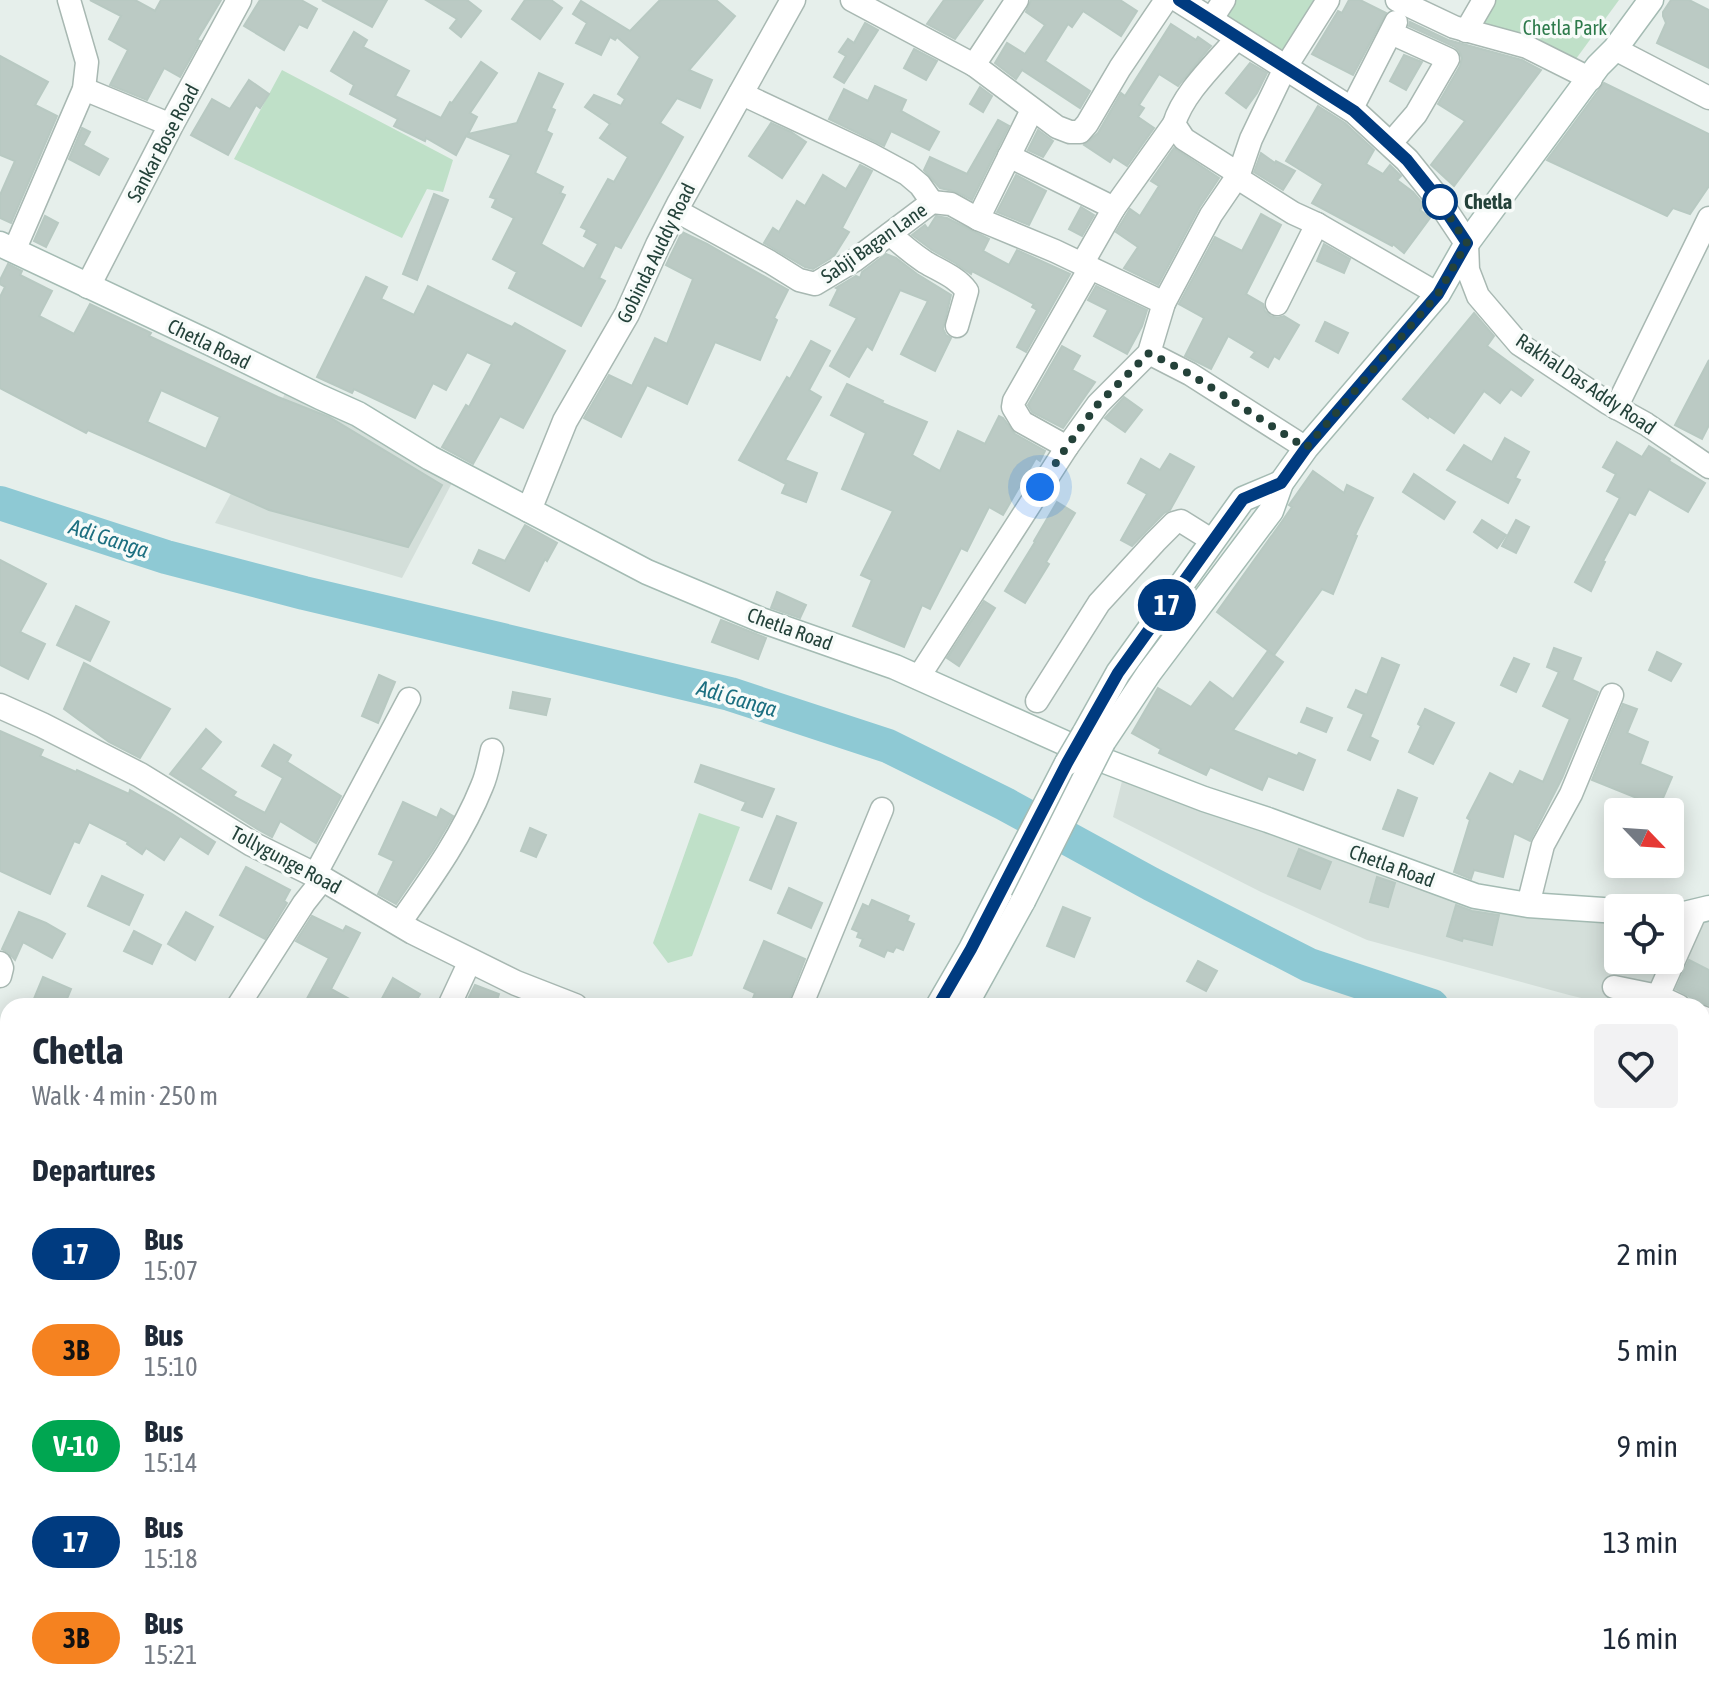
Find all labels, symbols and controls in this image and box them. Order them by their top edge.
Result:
park label: Chetla Park [1523,16,1607,39]
street label: Sankar Bose Road [122,80,203,206]
street label: Gobinda Auddy Road [612,179,699,327]
marker: Chetla [1423,185,1457,219]
place label: Chetla [1464,190,1512,213]
street label: Sabji Bagan Lane [816,198,931,287]
street label: Chetla Road [164,314,254,373]
street label: Rakhal Das Addy Road [1512,328,1660,439]
your location [1020,467,1060,507]
water label: Adi Ganga [65,513,152,563]
line badge: 17 [1131,579,1203,631]
text: 17 [1154,589,1180,621]
street label: Chetla Road [744,602,836,655]
water label: Adi Ganga [693,674,780,722]
north arrow [1604,798,1684,878]
map controls [1604,798,1684,974]
street label: Tollygunge Road [227,821,345,898]
street label: Chetla Road [1346,839,1438,892]
button: locate [1604,894,1684,974]
button: heart [1594,1024,1678,1108]
text: Chetla [32,1029,123,1072]
text: Walk · 4 min · 250 m [32,1081,218,1111]
text: Departures [32,1153,155,1187]
text: Bus [144,1222,183,1256]
text: 2 min [1617,1237,1678,1271]
text: 17 [63,1238,89,1270]
text: 15:07 [144,1256,198,1286]
text: Bus [144,1318,183,1352]
text: 5 min [1617,1333,1678,1367]
text: 3B [63,1334,89,1366]
text: 15:10 [144,1352,198,1382]
text: Bus [144,1414,183,1448]
text: 9 min [1617,1429,1678,1463]
text: V-10 [53,1430,99,1462]
text: 15:14 [144,1448,198,1478]
text: Bus [144,1510,183,1544]
text: 13 min [1603,1525,1678,1559]
text: 17 [63,1526,89,1558]
text: 15:18 [144,1544,198,1574]
text: Bus [144,1606,183,1640]
text: 16 min [1603,1621,1678,1655]
text: 3B [63,1622,89,1654]
text: 15:21 [144,1640,198,1670]

